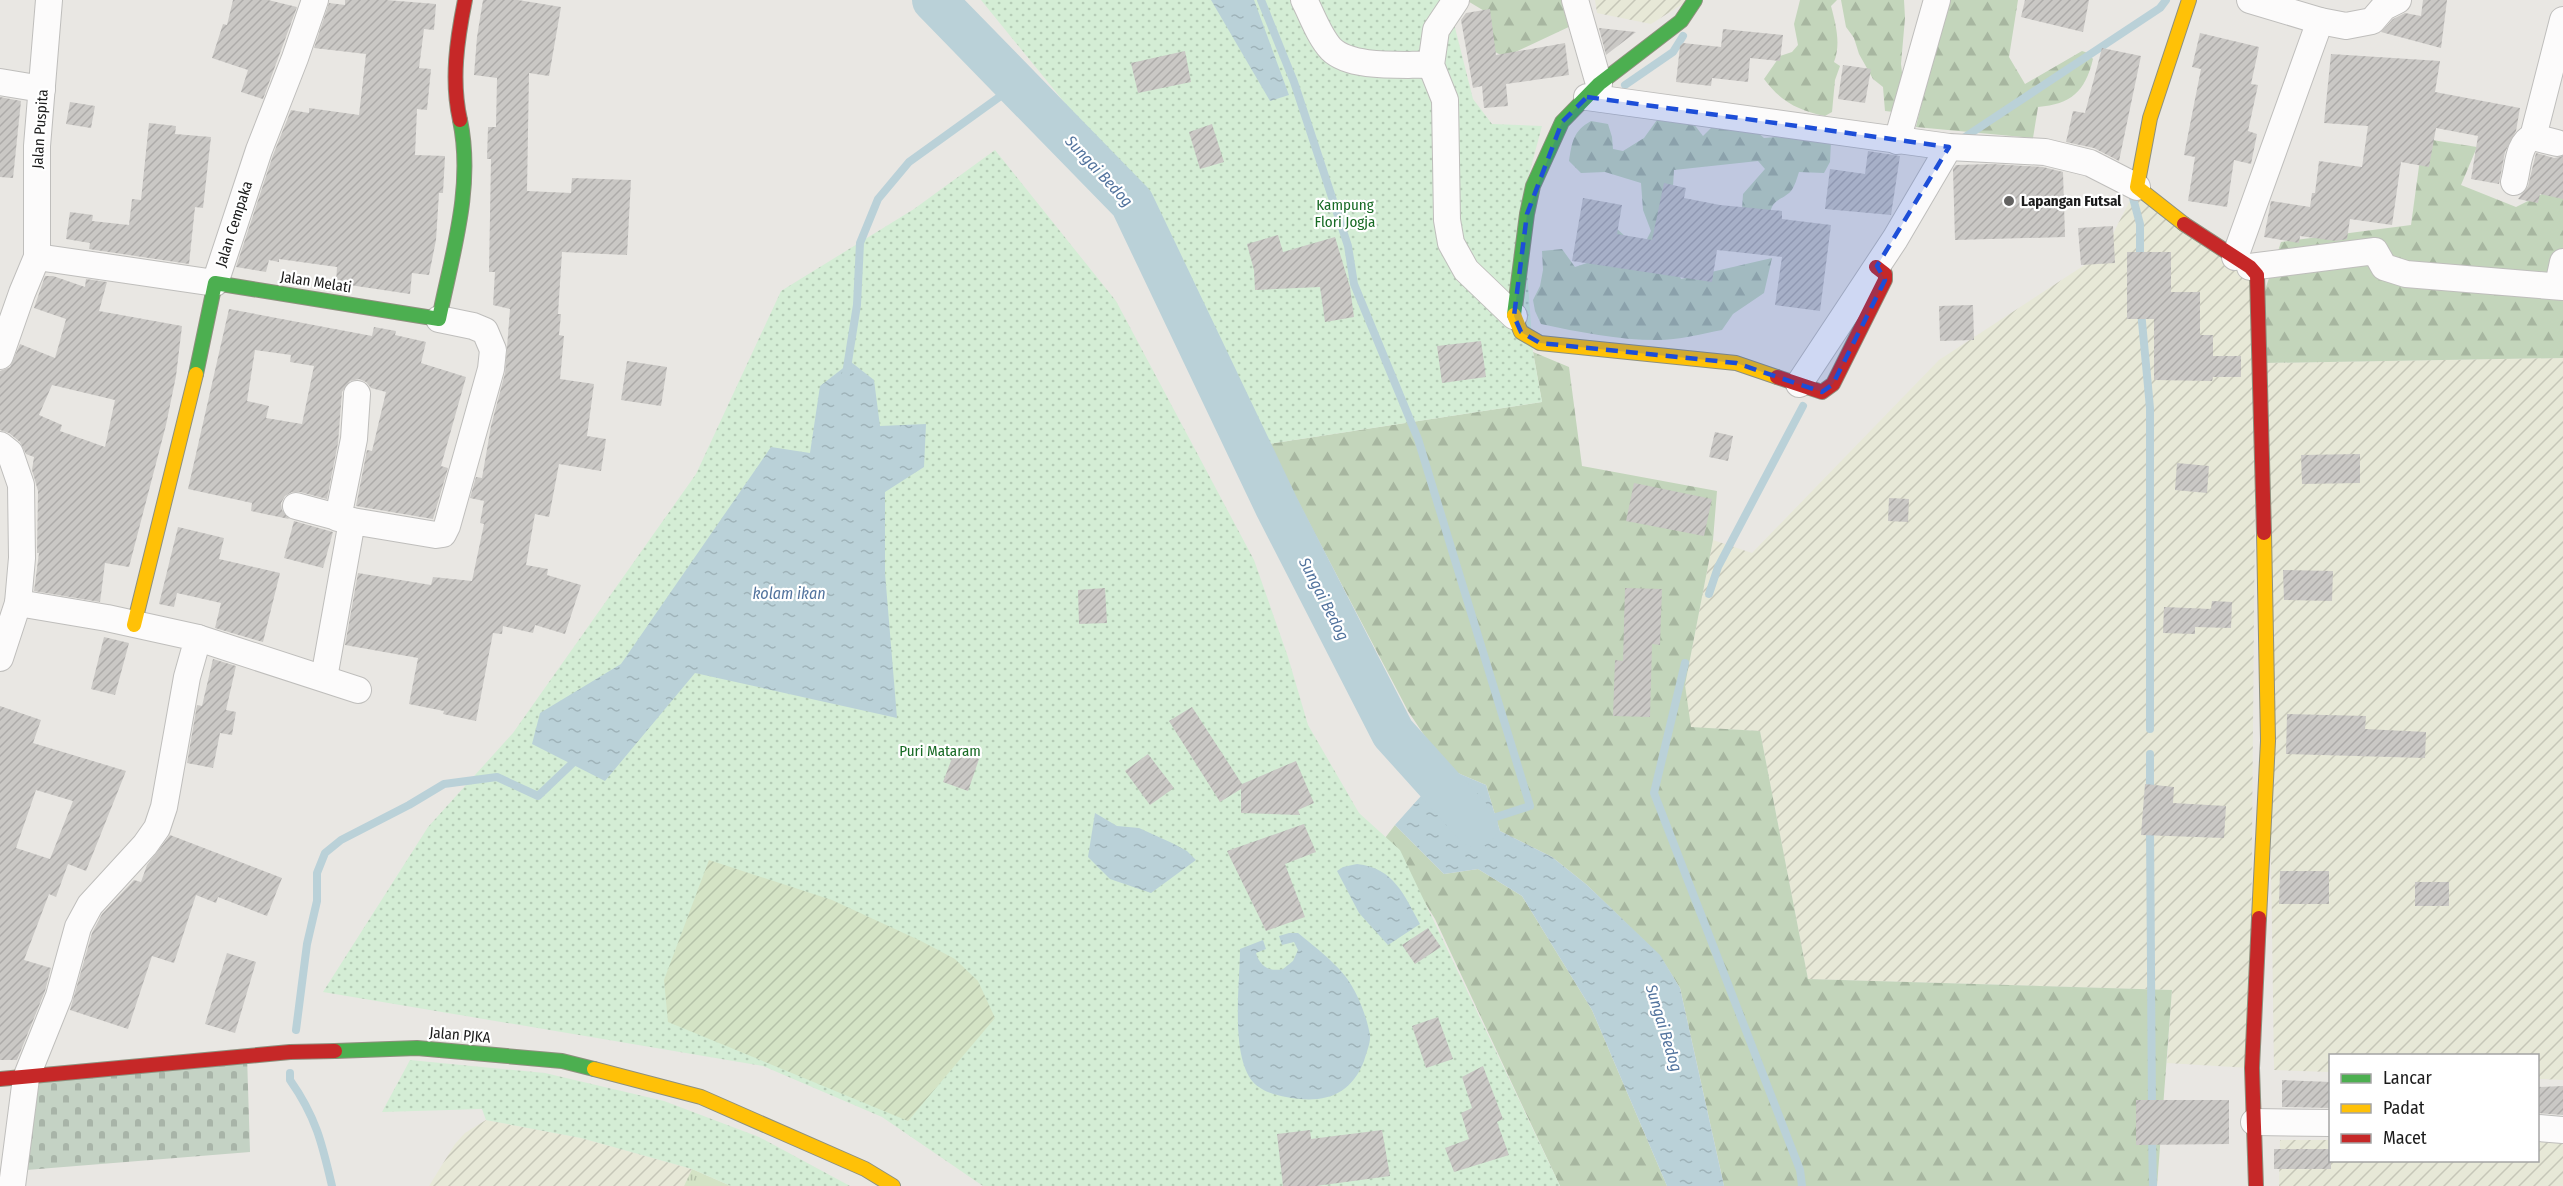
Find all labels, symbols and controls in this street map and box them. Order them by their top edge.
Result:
street label: Jalan Puspita [28,89,52,169]
water label: Sungai Bedog [1061,131,1137,211]
street label: Jalan Cempaka [212,179,256,269]
place label: Lapangan Futsal [2021,192,2122,210]
marker: Lapangan Futsal [2002,194,2016,208]
park label: Kampung Flori Jogja [1315,196,1375,231]
street label: Jalan Melati [279,267,353,297]
water label: Sungai Bedog [1295,554,1353,644]
water label: kolam ikan [752,584,826,603]
park label: Puri Mataram [899,742,981,760]
water label: Sungai Bedog [1641,981,1686,1074]
street label: Jalan PJKA [429,1023,491,1047]
legend [2329,1054,2539,1162]
text: Lancar [2383,1067,2432,1089]
text: Padat [2383,1097,2425,1119]
text: Macet [2383,1127,2427,1149]

